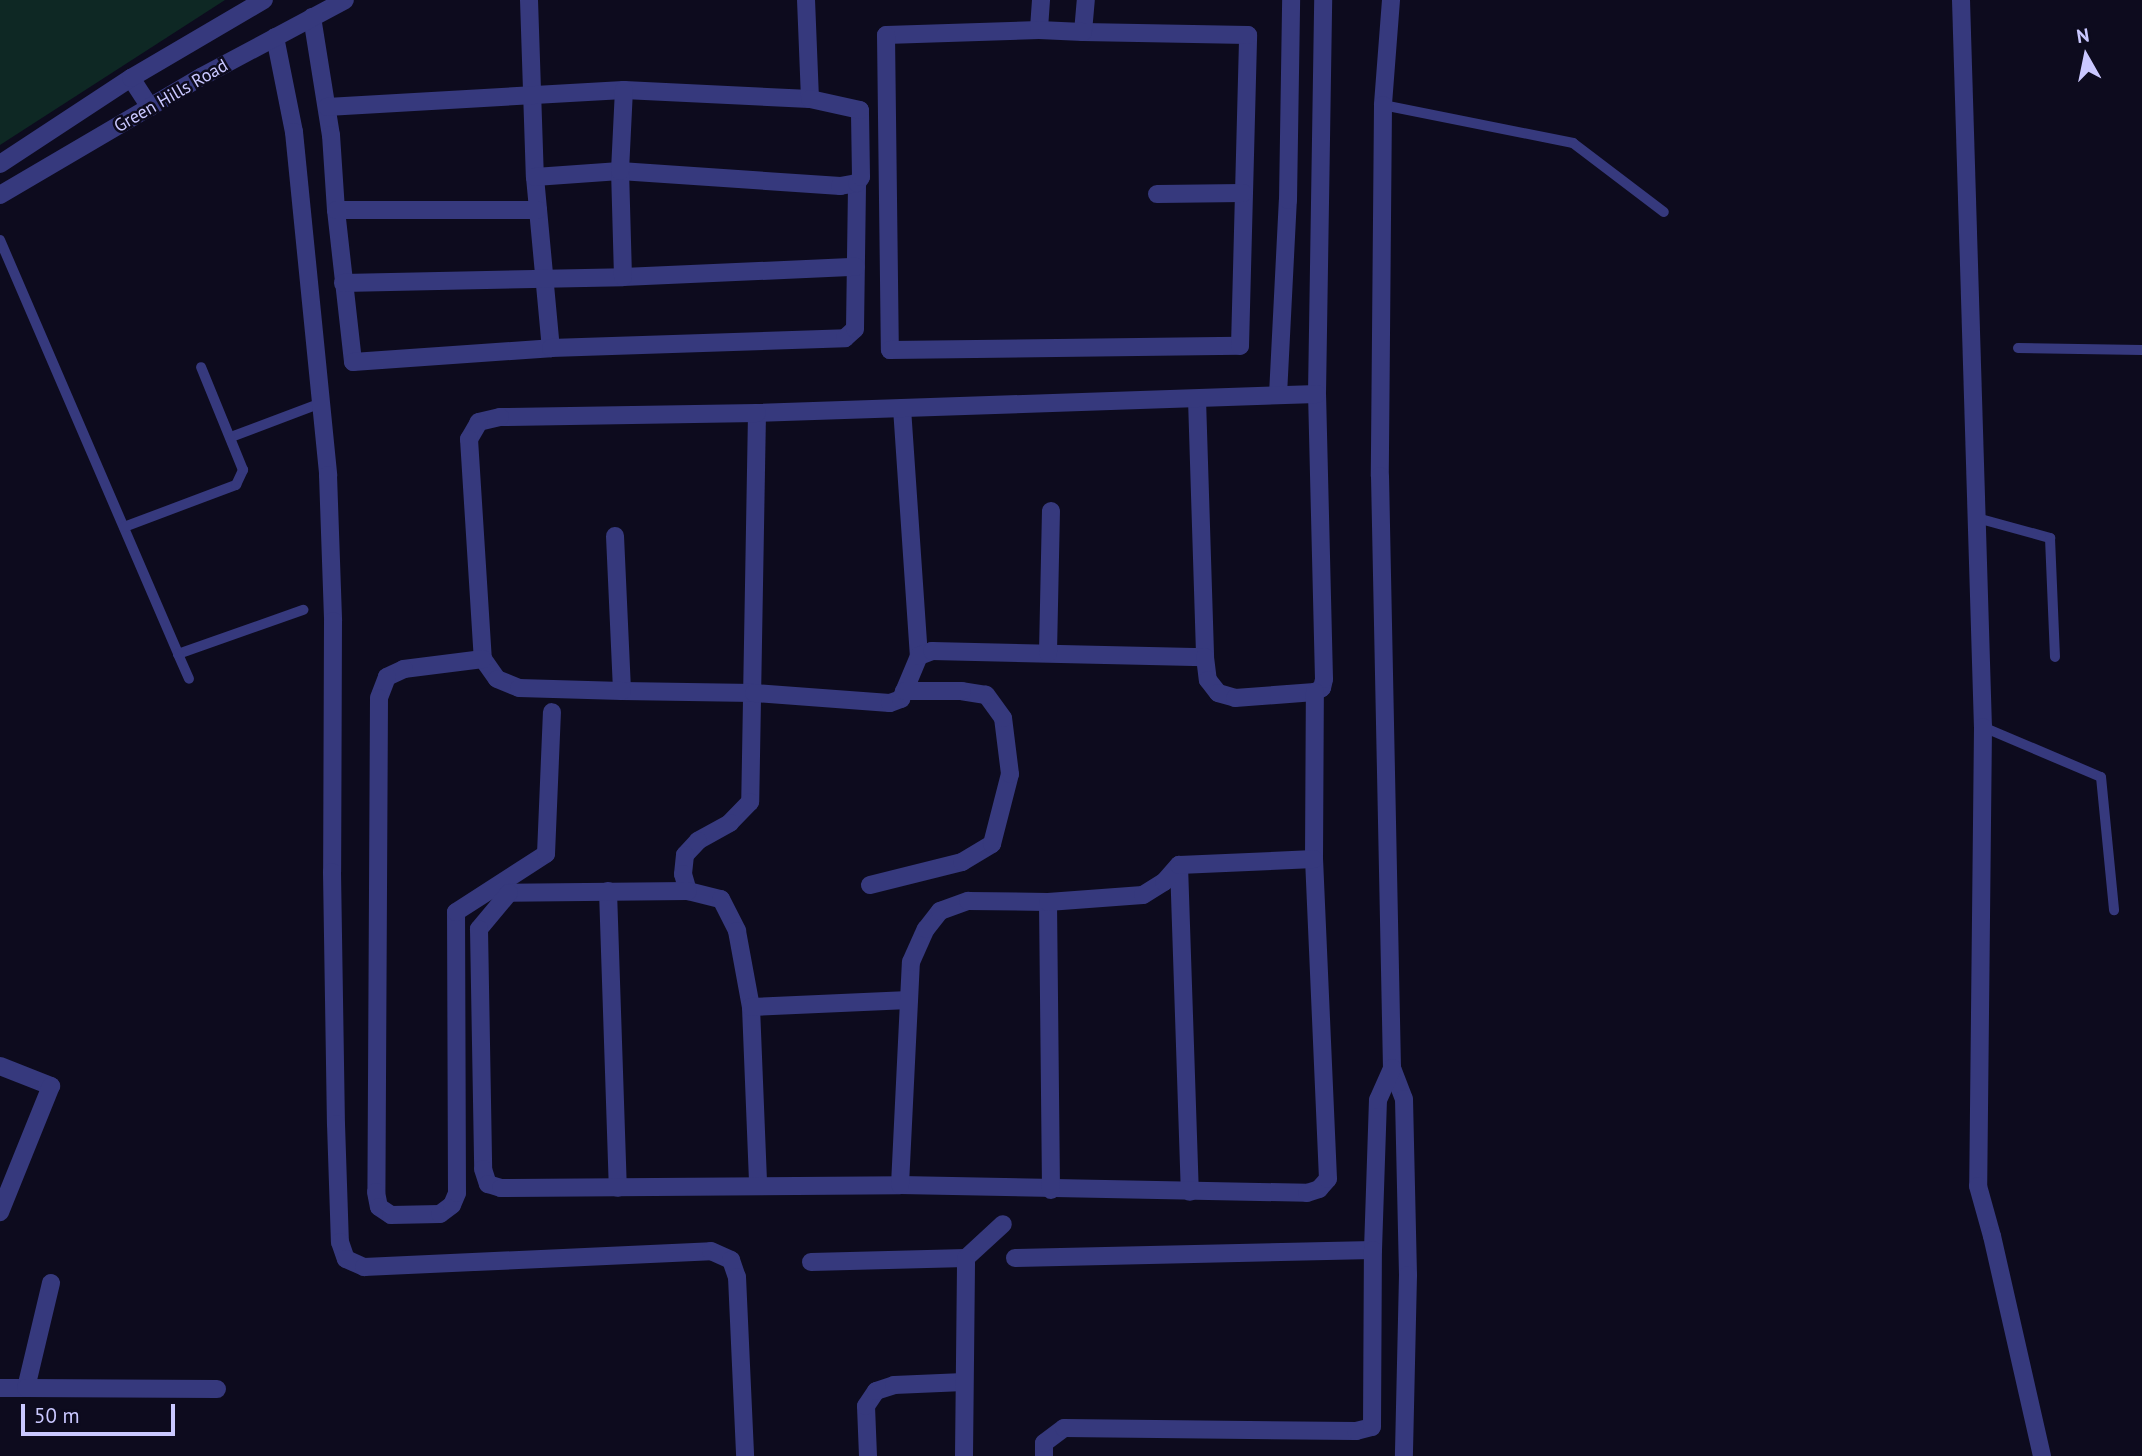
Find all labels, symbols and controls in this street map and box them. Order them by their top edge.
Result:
north arrow [2051,21,2121,91]
text: N [2075,22,2091,48]
street label: Green Hills Road [110,55,232,137]
scale bar [24,1390,178,1434]
text: 50 m [34,1402,80,1429]

